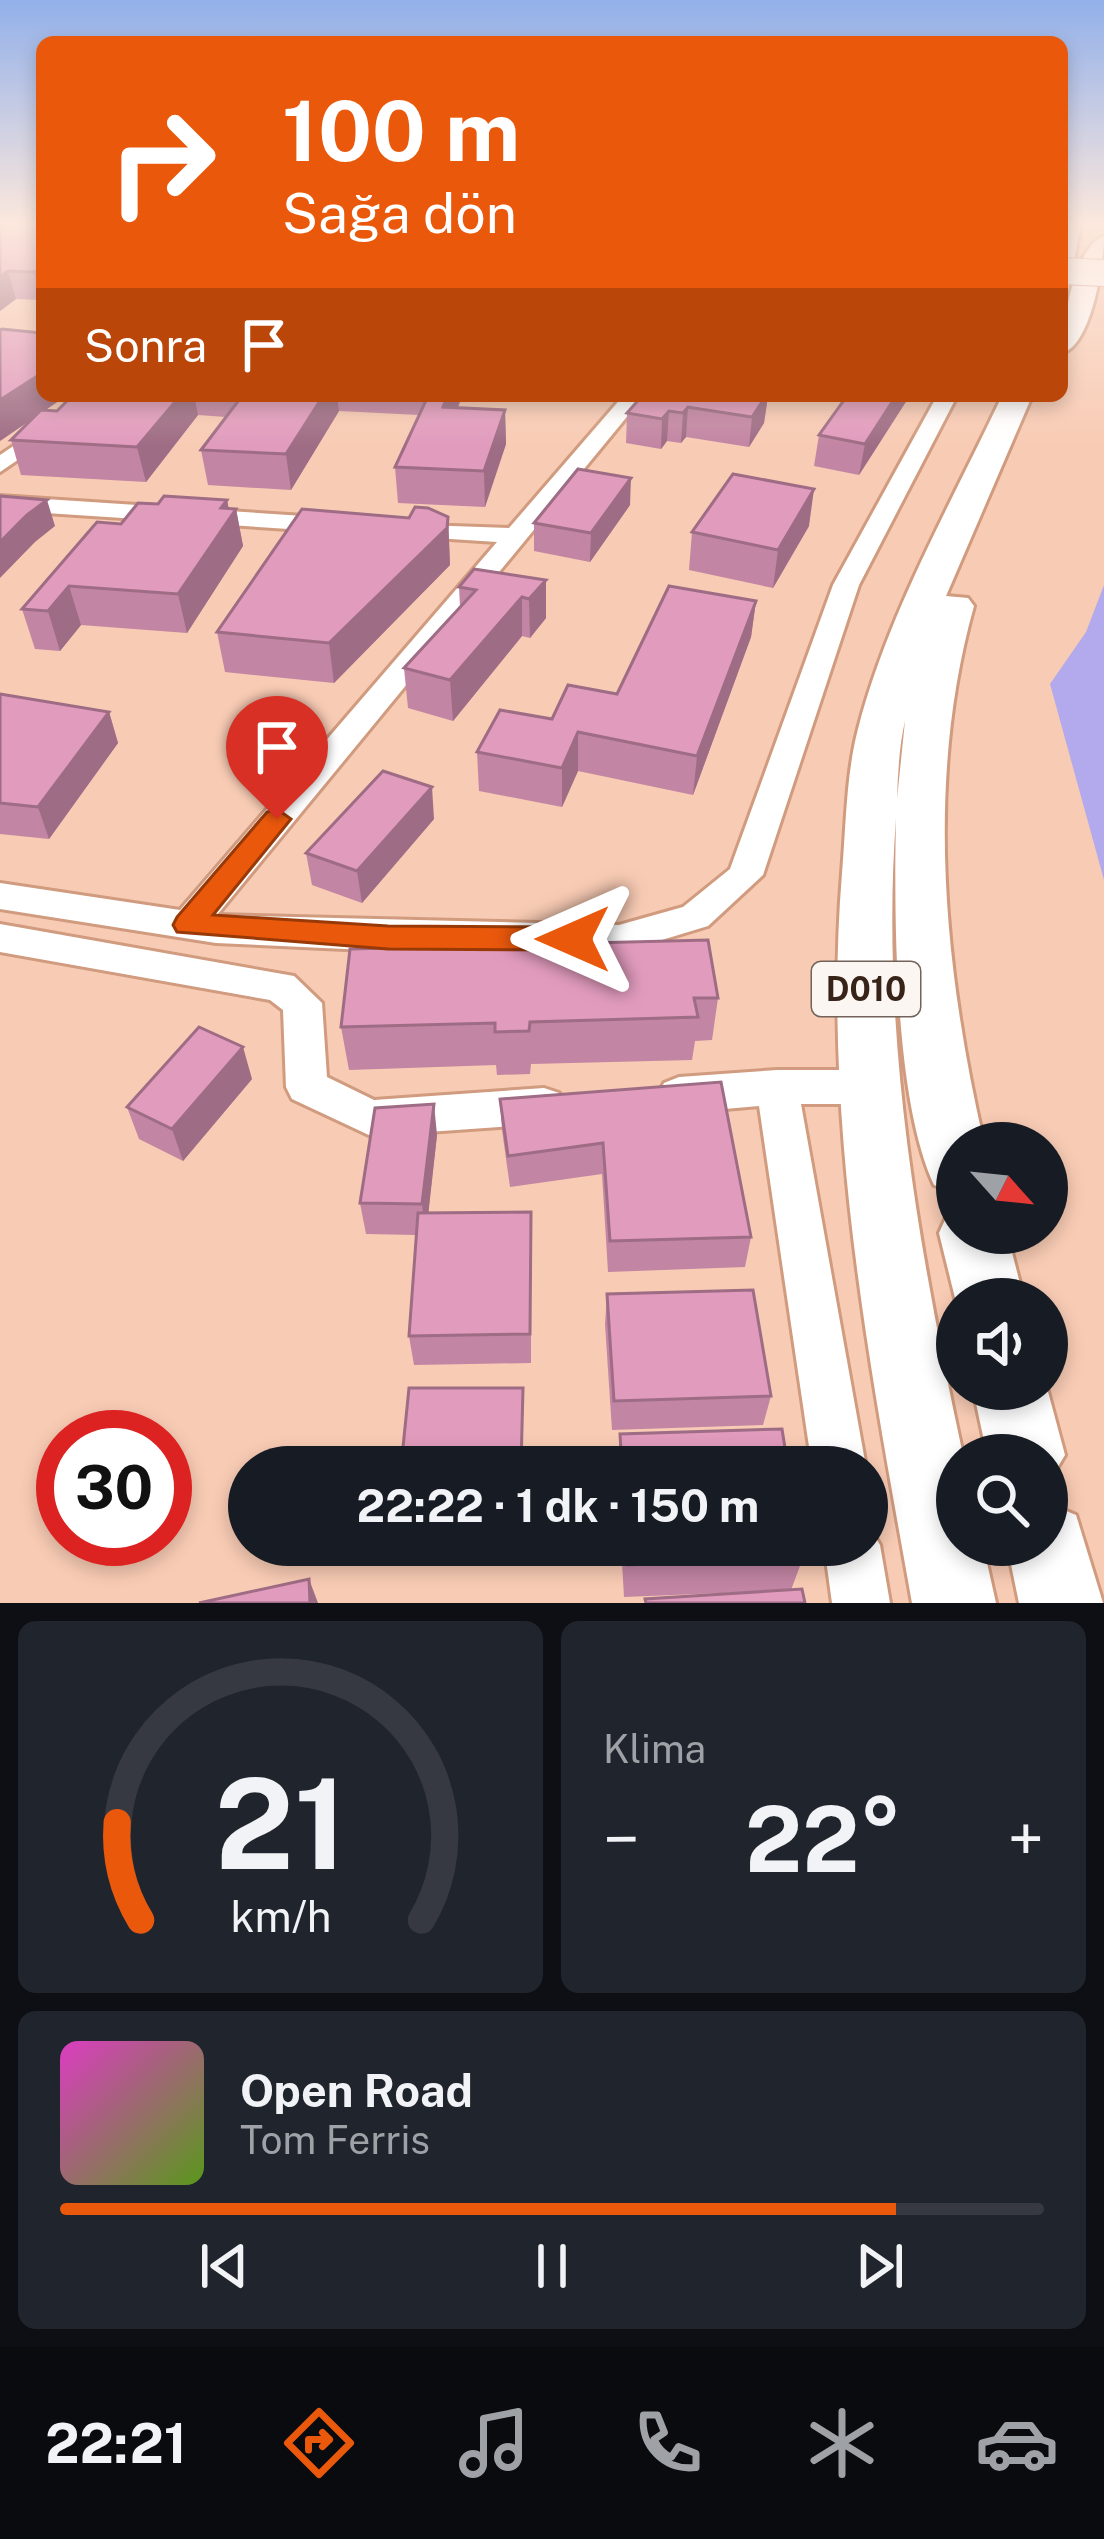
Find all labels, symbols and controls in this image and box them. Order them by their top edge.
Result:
text: 100 m [282,81,520,180]
icon: right [84,84,240,240]
text: Sağa dön [282,182,517,245]
icon: arrive [231,312,297,378]
text: Sonra [84,319,207,372]
pin [226,696,328,819]
icon: arrive [244,714,310,780]
position arrow [510,876,636,1002]
road number: D010 [812,962,920,1016]
north arrow [936,1122,1068,1254]
map controls [936,1122,1068,1566]
button: sound [936,1278,1068,1410]
speed limit sign: 30 [36,1410,192,1566]
button: search [936,1434,1068,1566]
text: 22:22 · 1 dk · 150 m [357,1479,759,1532]
text: Klima [603,1726,706,1772]
text: 21 [214,1750,347,1897]
text: 22° [745,1786,902,1892]
text: − [603,1800,640,1878]
text: + [1007,1800,1044,1878]
text: km/h [230,1891,331,1942]
text: Open Road [240,2064,473,2117]
text: Tom Ferris [240,2117,430,2163]
icon: previous [191,2233,257,2299]
icon: pause [519,2233,585,2299]
icon: next [847,2233,913,2299]
icon: directions [277,2401,361,2485]
icon: music [452,2401,536,2485]
icon: phone [626,2401,710,2485]
icon: climate [800,2401,884,2485]
icon: car [975,2401,1059,2485]
text: 22:21 [45,2412,187,2475]

